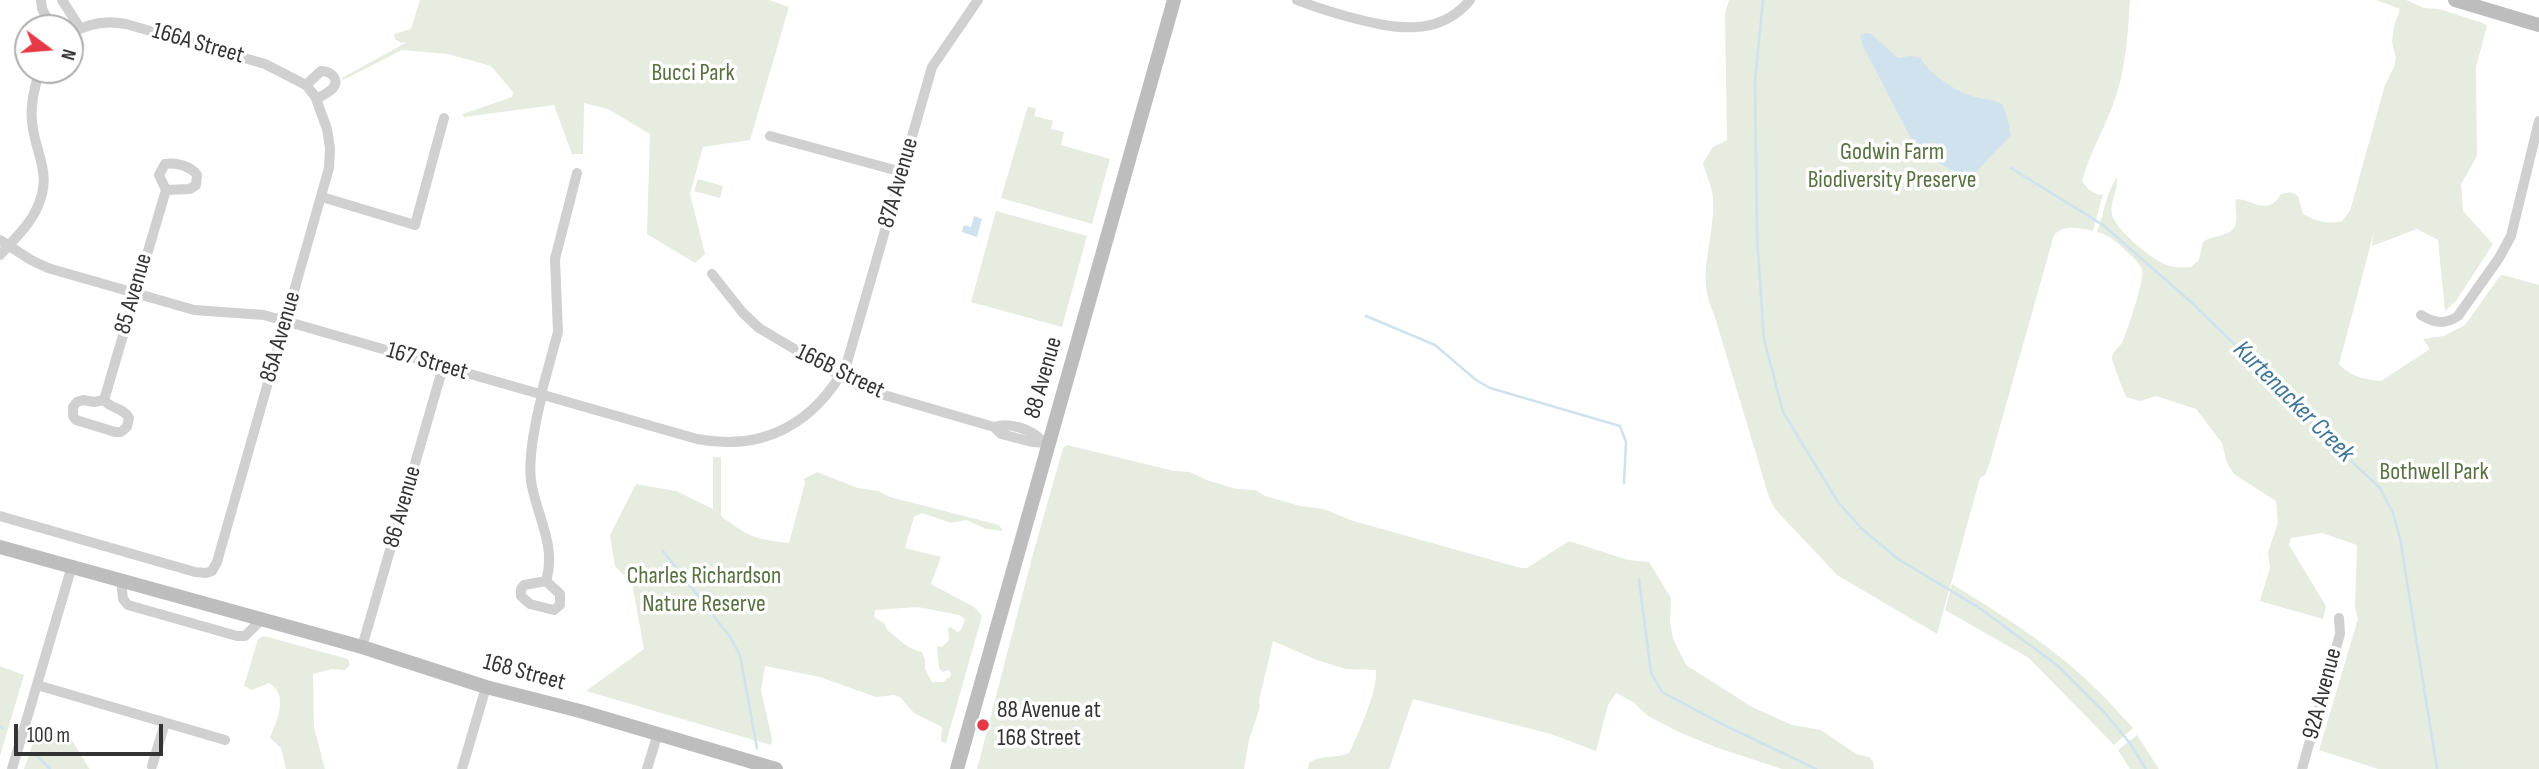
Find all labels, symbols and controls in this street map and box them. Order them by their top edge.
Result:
north arrow [14,14,84,84]
street label: 166A Street [149,17,247,71]
text: N [55,46,80,62]
park label: Bucci Park [651,60,735,88]
street label: 87A Avenue [872,135,926,231]
park label: Godwin Farm Biodiversity Preserve [1808,139,1976,195]
street label: 85 Avenue [109,250,159,338]
street label: 85A Avenue [254,288,308,386]
street label: 88 Avenue [1019,334,1069,422]
water label: Kurtenacker Creek [2226,335,2360,469]
street label: 167 Street [383,337,471,387]
street label: 166B Street [791,338,889,406]
park label: Bothwell Park [2379,459,2489,487]
street label: 86 Avenue [378,463,428,551]
park label: Charles Richardson Nature Reserve [627,563,781,619]
street label: 92A Avenue [2297,645,2349,743]
street label: 168 Street [480,648,568,698]
place label: 88 Avenue at 168 Street [997,697,1101,753]
scale bar [18,710,166,754]
marker: 88 Avenue at 168 Street [975,717,991,733]
text: 100 m [27,723,70,748]

